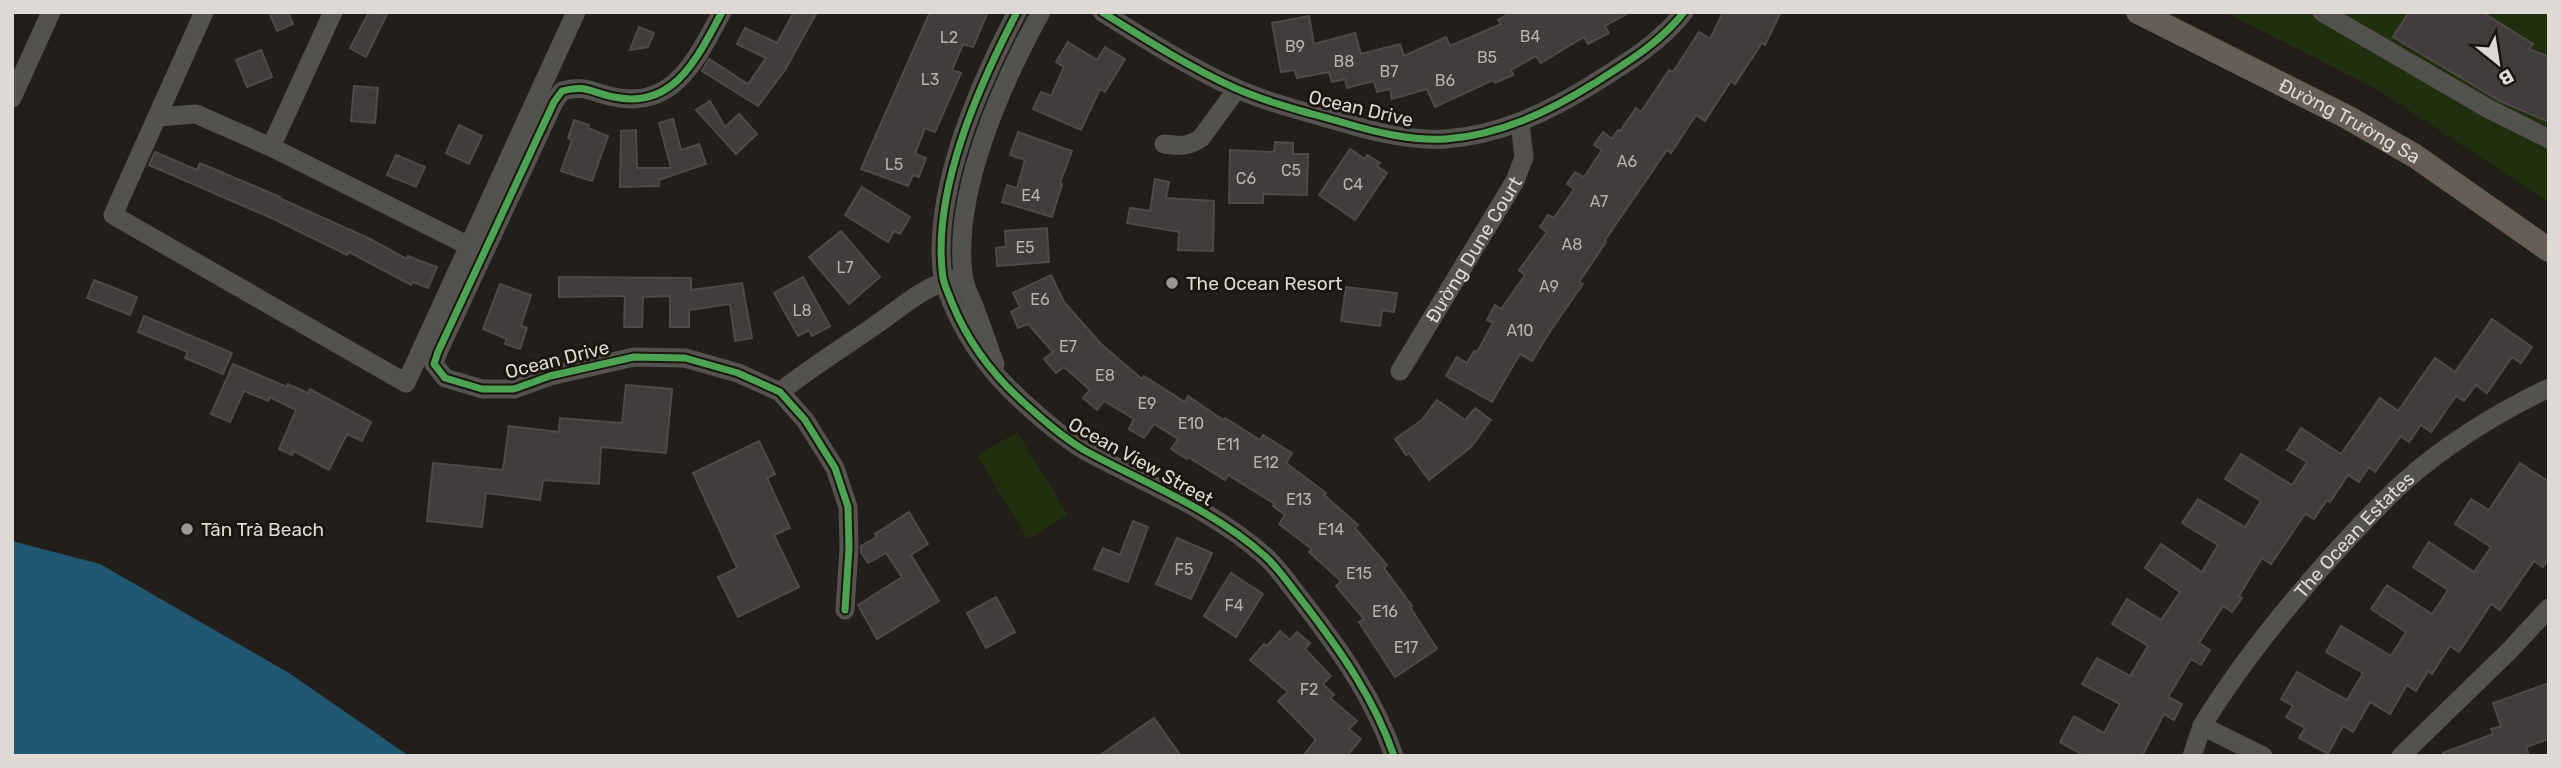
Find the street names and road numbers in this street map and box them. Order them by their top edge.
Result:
street label: Đường Trường Sa [2275,74,2424,169]
street label: Ocean Drive [1306,85,1415,132]
street label: Đường Dune Court [1421,172,1527,327]
street label: Ocean Drive [503,335,612,384]
street label: Ocean View Street [1064,412,1218,511]
street label: The Ocean Estates [2290,467,2419,603]

